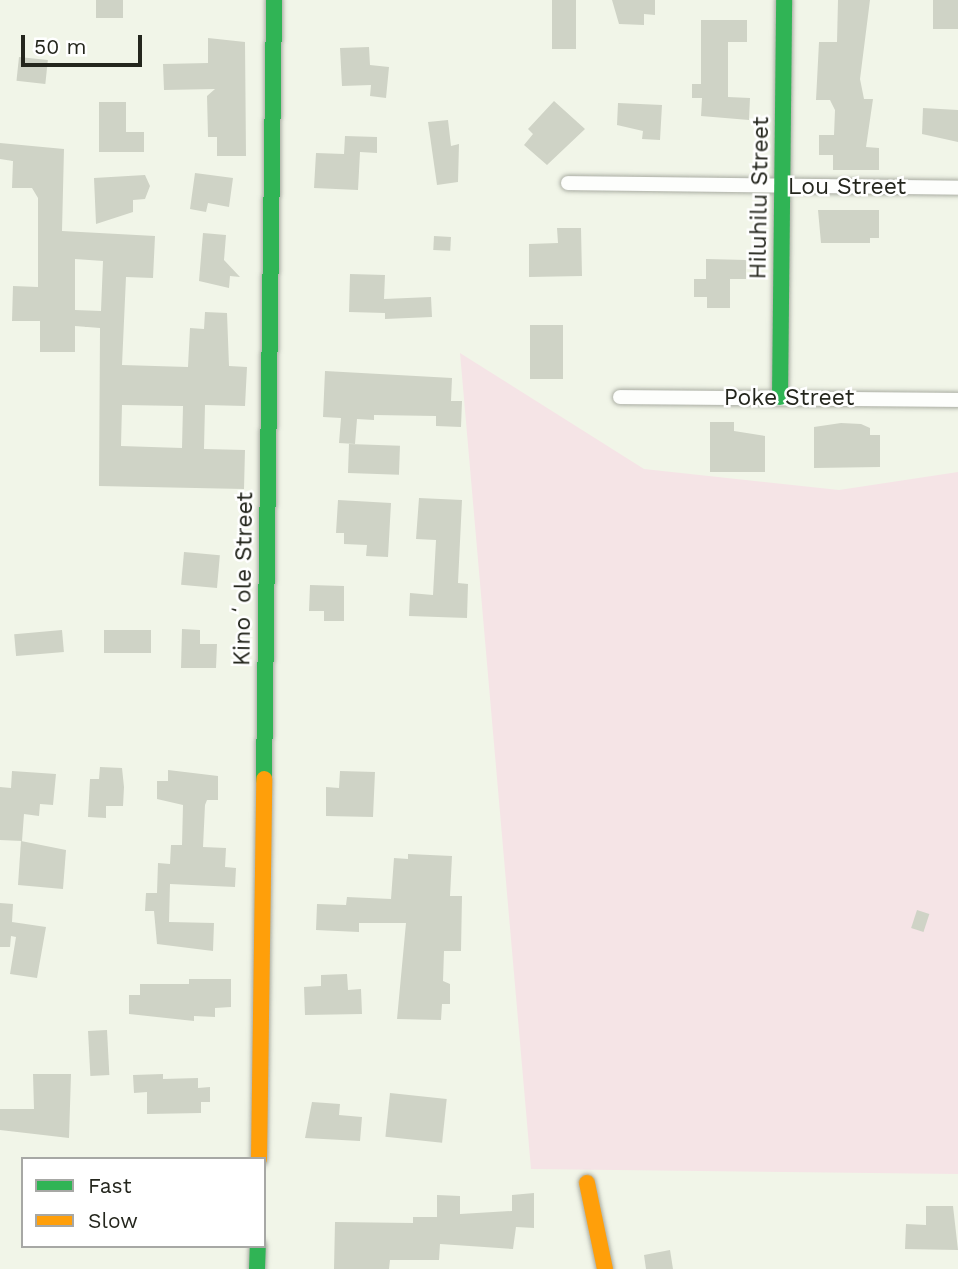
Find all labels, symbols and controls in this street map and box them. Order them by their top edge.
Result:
scale bar [24,21,145,65]
text: 50 m [34,34,86,59]
street label: Hiluhilu Street [745,116,775,280]
street label: Lou Street [788,173,906,201]
street label: Poke Street [724,384,854,412]
street label: Kinoʻole Street [229,492,259,666]
legend [21,1157,266,1248]
text: Fast [88,1173,132,1198]
text: Slow [88,1208,138,1233]

